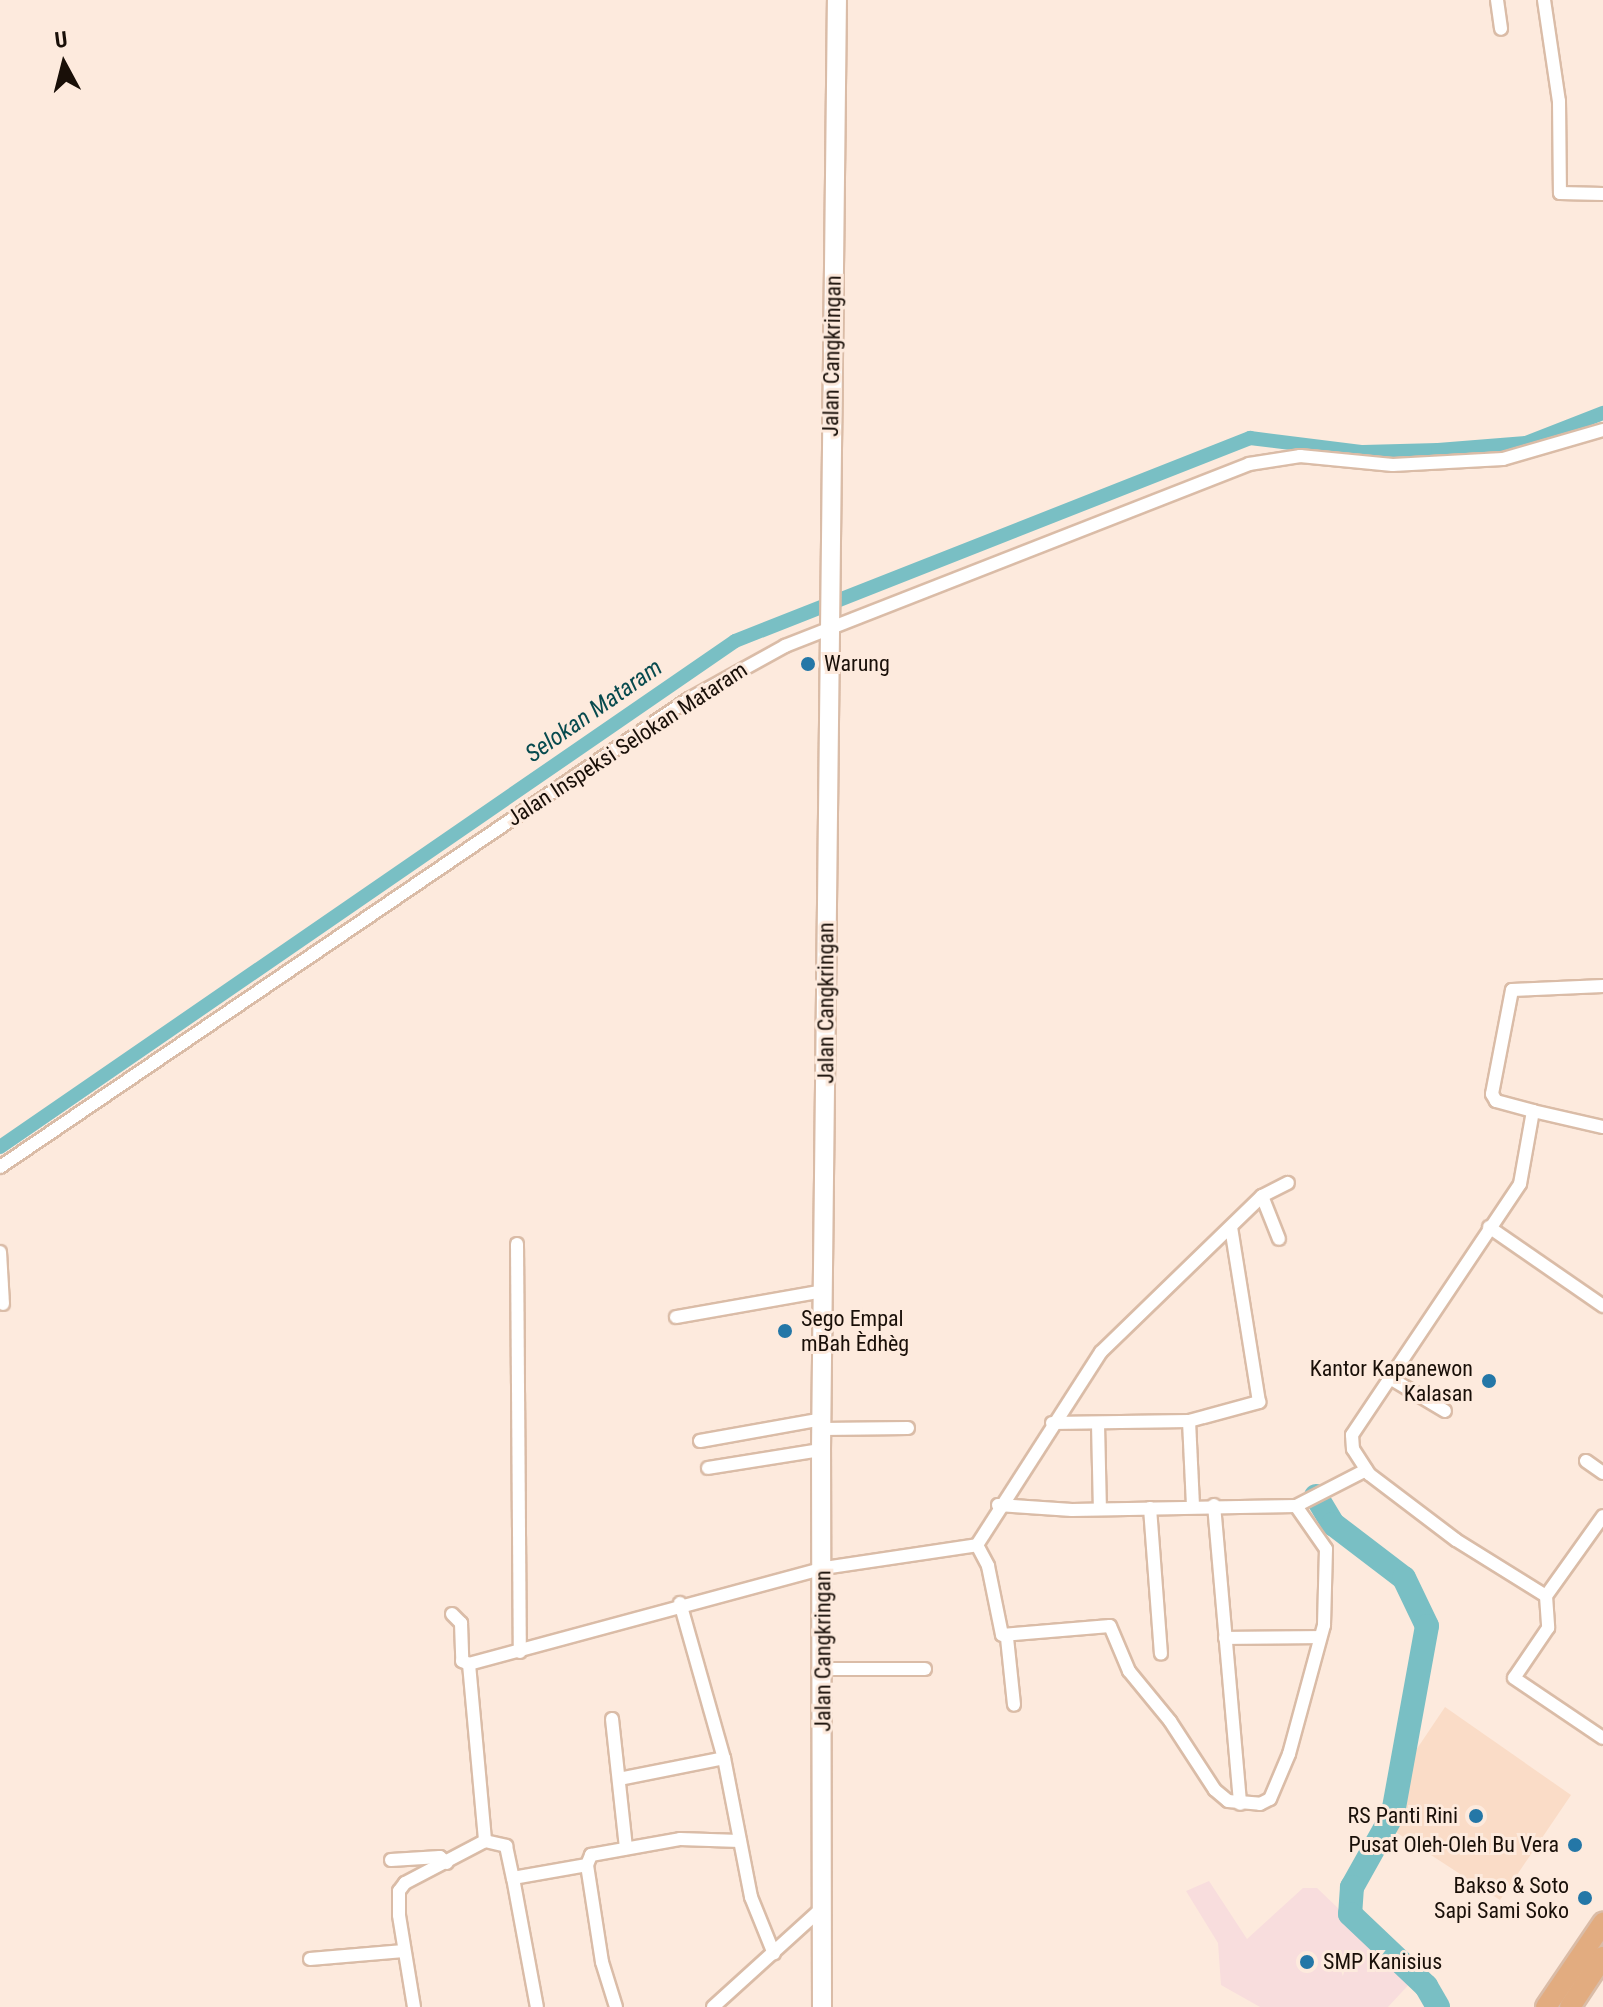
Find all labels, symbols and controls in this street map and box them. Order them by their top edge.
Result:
north arrow [24,24,104,104]
text: U [53,27,69,53]
street label: Jalan Cangkringan [817,275,847,437]
place label: Warung [824,651,890,677]
water label: Selokan Mataram [520,653,668,769]
marker: Warung [799,655,817,673]
street label: Jalan Inspeksi Selokan Mataram [502,656,752,832]
street label: Jalan Cangkringan [813,922,839,1084]
place label: Sego Empal mBah Èdhèg [801,1305,909,1356]
marker: Sego Empal mBah Èdhèg [776,1322,794,1340]
place label: Kantor Kapanewon Kalasan [1310,1355,1473,1406]
marker: Kantor Kapanewon Kalasan [1480,1372,1498,1390]
street label: Jalan Cangkringan [810,1570,836,1732]
place label: RS Panti Rini [1348,1803,1458,1829]
marker: RS Panti Rini [1465,1805,1487,1827]
place label: Pusat Oleh-Oleh Bu Vera [1348,1832,1559,1858]
marker: Pusat Oleh-Oleh Bu Vera [1566,1836,1584,1854]
place label: Bakso & Soto Sapi Sami Soko [1434,1872,1569,1924]
marker: Bakso & Soto Sapi Sami Soko [1576,1889,1594,1907]
place label: SMP Kanisius [1323,1949,1442,1975]
marker: SMP Kanisius [1298,1953,1316,1971]

